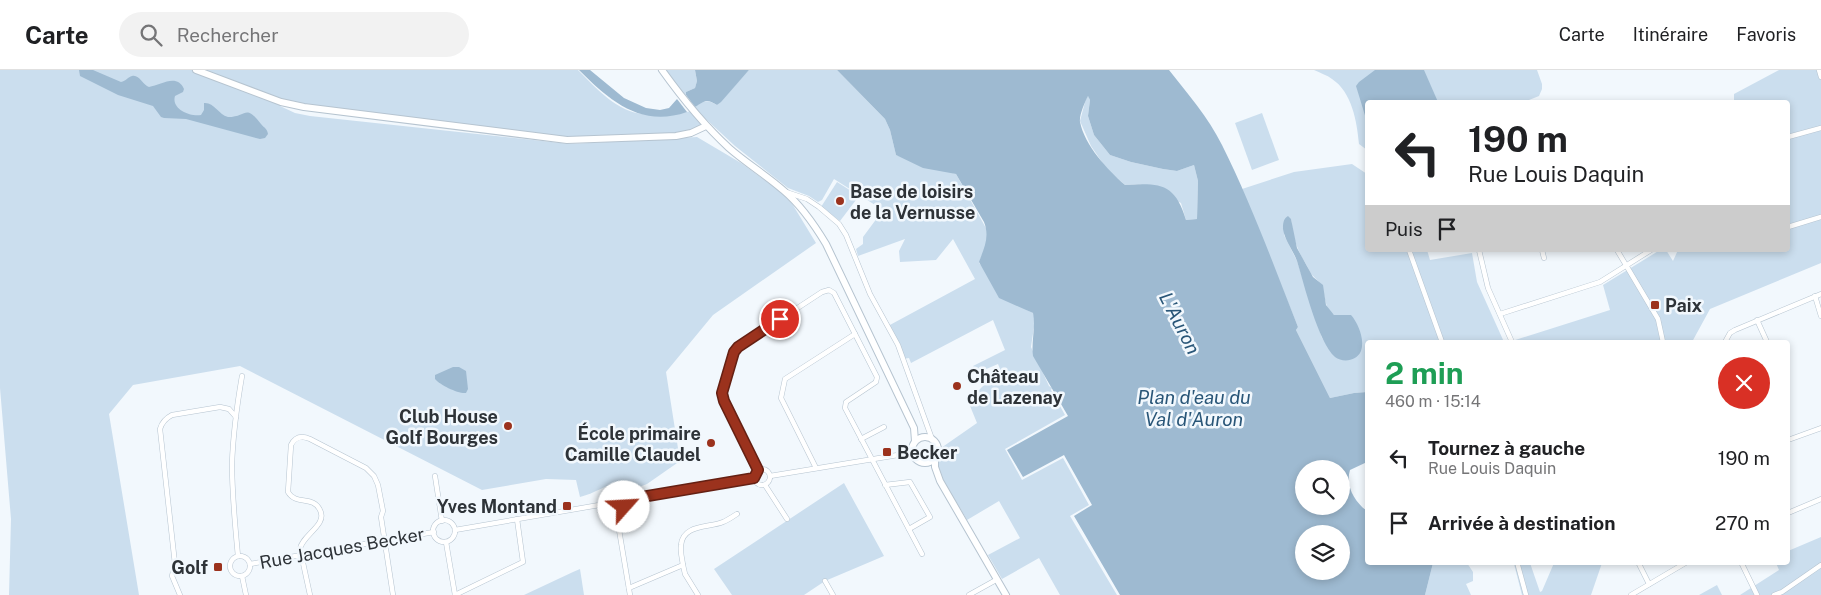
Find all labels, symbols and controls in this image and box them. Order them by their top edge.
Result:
search box [119,12,469,57]
text: Carte [25,21,89,49]
icon: search [137,21,165,49]
text: Rechercher [177,24,279,46]
text: Carte [1559,24,1605,45]
text: Itinéraire [1633,24,1708,45]
text: Favoris [1736,24,1796,45]
text: 190 m [1468,119,1568,160]
icon: left [1385,120,1450,185]
text: Rue Louis Daquin [1468,161,1644,187]
place label: Base de loisirs de la Vernusse [850,181,975,223]
marker: Base de loisirs de la Vernusse [834,195,846,207]
icon: arrive [1433,215,1461,243]
text: Puis [1385,218,1423,240]
water label: L'Auron [1155,288,1205,358]
place label: Paix [1665,295,1702,316]
pin [759,298,801,340]
marker: Paix [1649,299,1661,311]
icon: arrive [766,305,794,333]
text: 2 min [1385,355,1464,391]
button: close [1718,357,1770,409]
place label: Château de Lazenay [967,366,1063,408]
marker: Château de Lazenay [951,380,963,392]
water label: Plan d'eau du Val d'Auron [1137,386,1251,430]
text: 460 m · 15:14 [1385,392,1481,411]
place label: Club House Golf Bourges [386,406,498,448]
marker: Club House Golf Bourges [502,420,514,432]
place label: École primaire Camille Claudel [565,422,701,465]
marker: École primaire Camille Claudel [705,437,717,449]
text: Tournez à gauche [1428,437,1585,459]
place label: Becker [897,442,958,463]
icon: left [1385,444,1413,472]
marker: Becker [881,446,893,458]
text: 190 m [1718,447,1770,469]
text: Rue Louis Daquin [1428,459,1556,478]
map controls [1295,460,1350,580]
button: search [1295,460,1350,515]
position arrow [597,480,649,532]
place label: Yves Montand [437,496,557,517]
marker: Yves Montand [561,500,573,512]
icon: arrive [1385,509,1413,537]
text: Arrivée à destination [1428,512,1616,534]
text: 270 m [1715,512,1770,534]
street label: Rue Jacques Becker [258,523,426,573]
button: layers [1295,525,1350,580]
place label: Golf [171,557,208,578]
marker: Golf [212,561,224,573]

